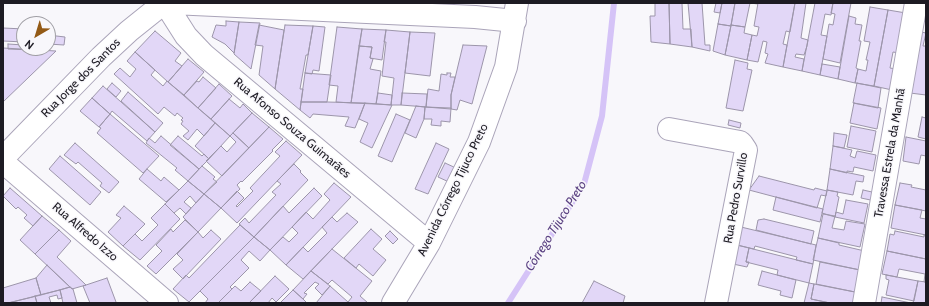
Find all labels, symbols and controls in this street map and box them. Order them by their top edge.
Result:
north arrow [16,16,56,56]
street label: Rua Jorge dos Santos [39,36,123,120]
text: N [22,37,37,53]
street label: Rua Afonso Souza Guimarães [231,75,353,181]
street label: Travessa Estrela da Manhã [872,87,908,219]
street label: Avenida Córrego Tijuco Preto [415,121,491,259]
street label: Rua Pedro Survillo [721,151,751,245]
water label: Córrego Tijuco Preto [522,178,590,274]
street label: Rua Alfredo Izzo [49,200,121,264]

